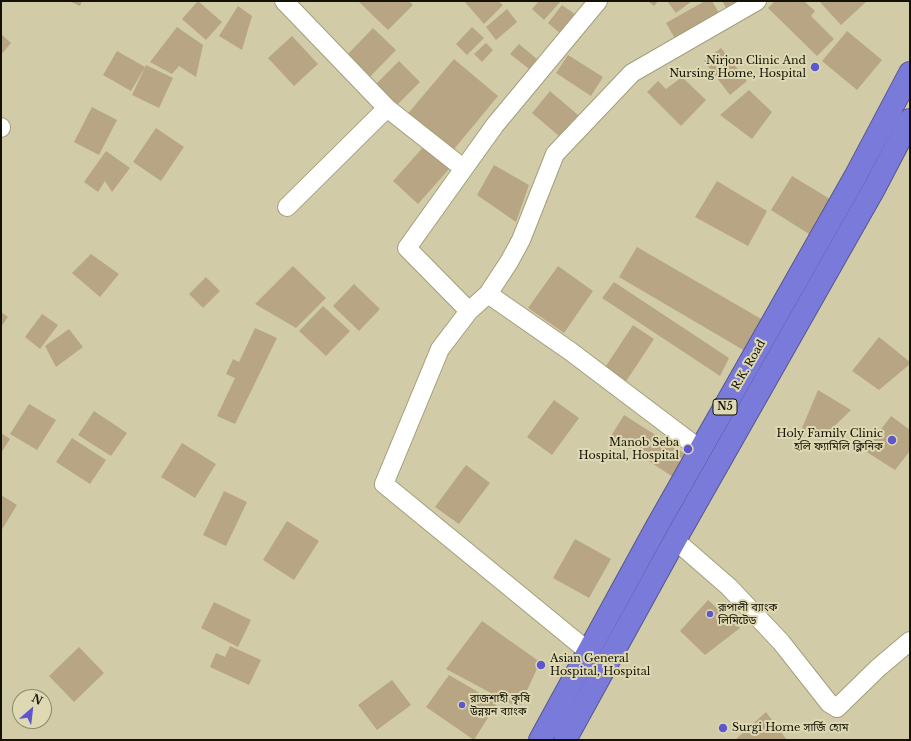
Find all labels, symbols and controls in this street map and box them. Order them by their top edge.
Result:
place label: Nirjon Clinic And Nursing Home, Hospital [669,54,806,80]
marker: Nirjon Clinic And Nursing Home, Hospital [809,61,821,73]
street label: R.K. Road [729,338,769,392]
road number: N5 [713,399,737,415]
place label: Holy Family Clinic হলি ফ্যামিলি ক্লিনিক [777,427,883,453]
marker: Holy Family Clinic হলি ফ্যামিলি ক্লিনিক [886,434,898,446]
place label: Manob Seba Hospital, Hospital [579,436,679,462]
marker: Manob Seba Hospital, Hospital [682,443,694,455]
place label: রূপালী ব্যাংক লিমিটেড [718,601,777,627]
marker: রূপালী ব্যাংক লিমিটেড [705,609,715,619]
place label: Asian General Hospital, Hospital [550,652,650,678]
marker: Asian General Hospital, Hospital [535,659,547,671]
north arrow [12,689,52,729]
text: N [29,691,45,708]
place label: রাজশাহী কৃষি উন্নয়ন ব্যাংক [470,692,530,718]
marker: রাজশাহী কৃষি উন্নয়ন ব্যাংক [457,700,467,710]
place label: Surgi Home সার্জি হোম [732,721,848,735]
marker: Surgi Home সার্জি হোম [717,722,729,734]

